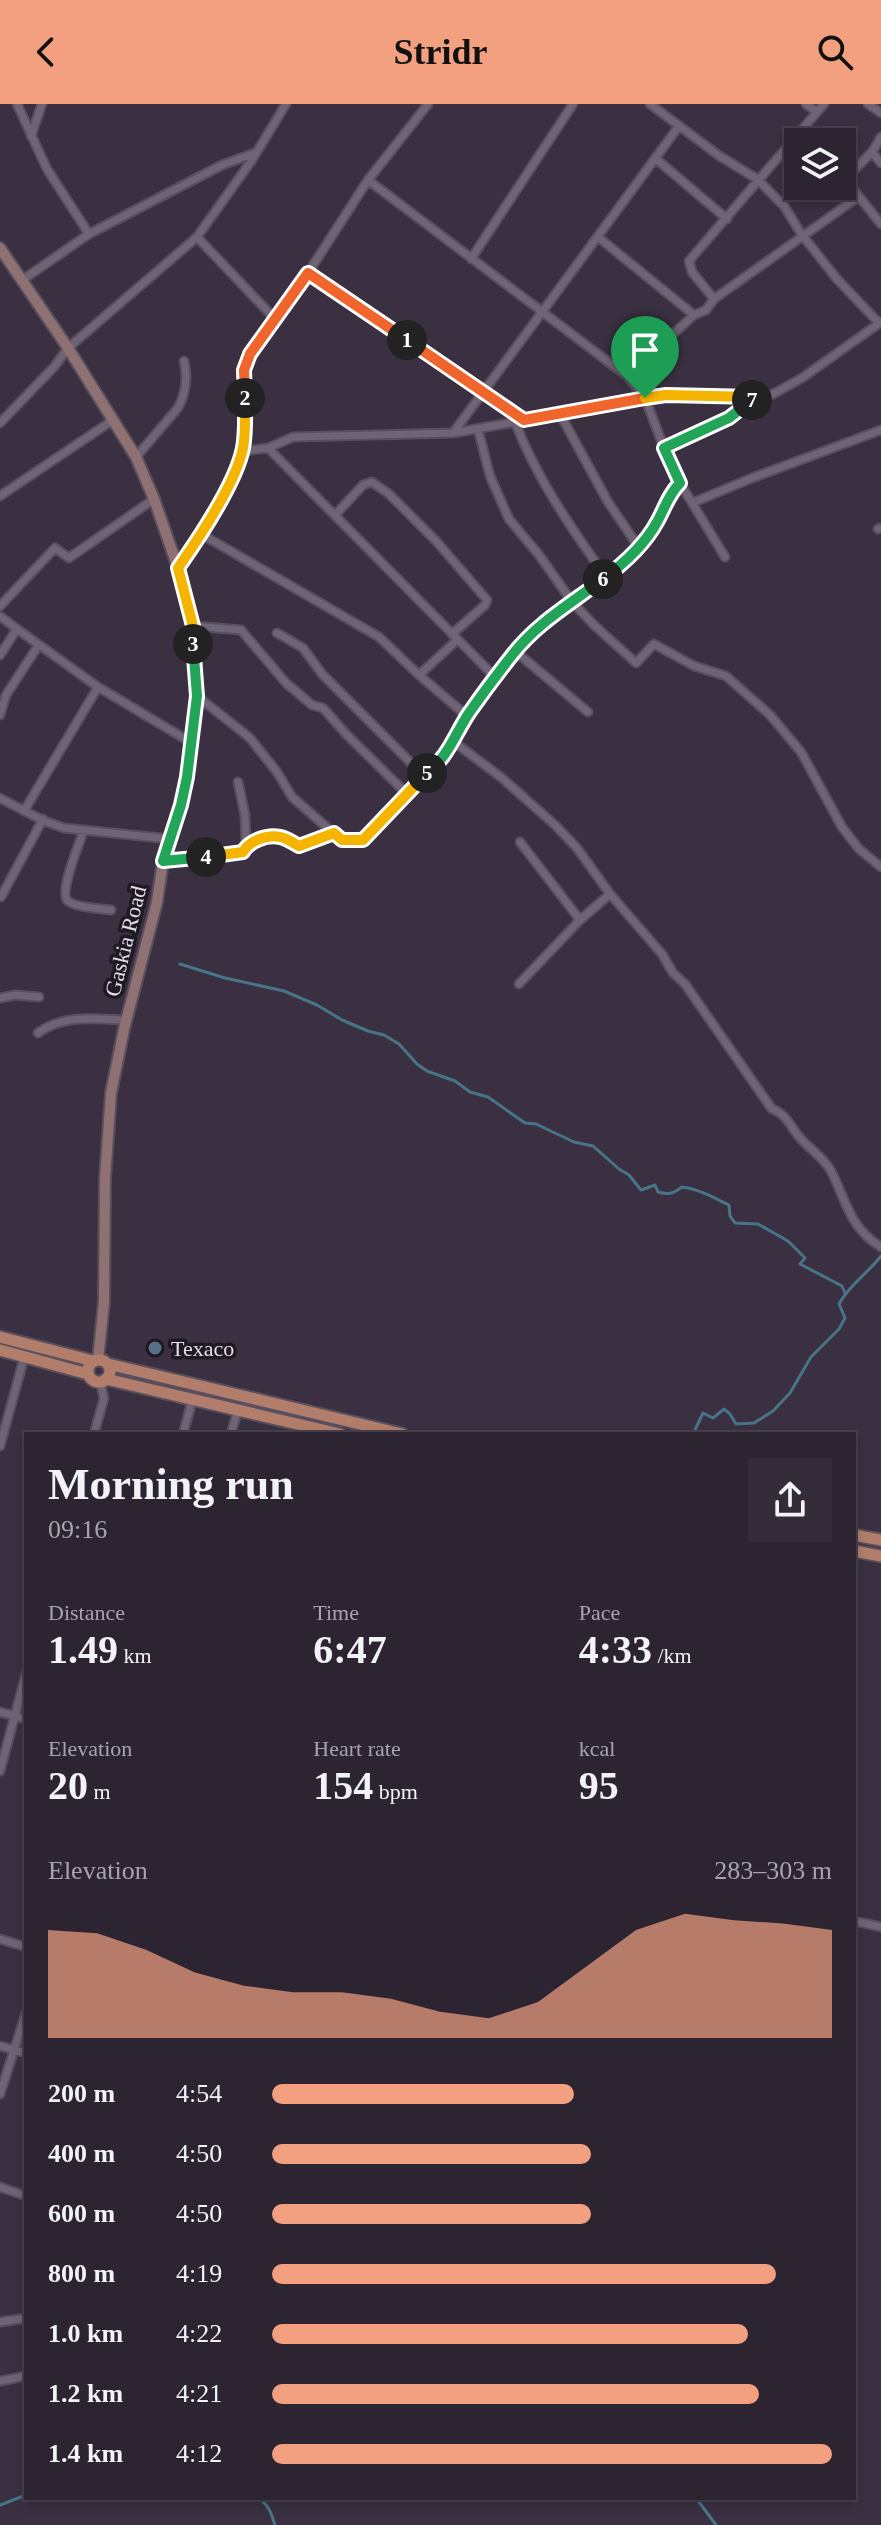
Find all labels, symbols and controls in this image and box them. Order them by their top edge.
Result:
icon: back [24,30,68,74]
icon: search [813,30,857,74]
text: Stridr [394,32,488,72]
map controls [784,128,856,200]
button: layers [784,128,856,200]
pin [611,316,679,398]
pin: 1 [387,320,427,360]
text: 1 [402,327,413,352]
icon: arrive [623,328,667,372]
pin: 2 [225,378,265,418]
pin: 7 [732,380,772,420]
text: 2 [240,385,251,410]
text: 7 [747,387,758,412]
pin: 6 [583,559,623,599]
text: 6 [598,566,609,591]
pin: 3 [173,624,213,664]
text: 3 [188,631,199,656]
pin: 5 [407,753,447,793]
text: 5 [422,760,433,785]
pin: 4 [186,837,226,877]
text: 4 [201,844,212,869]
street label: Gaskia Road [100,883,151,999]
place label: Texaco [171,1336,234,1361]
marker: Texaco [146,1339,164,1357]
button: share [748,1458,832,1542]
text: Morning run [48,1460,294,1509]
text: 09:16 [48,1515,107,1544]
text: Distance [48,1600,125,1625]
text: Time [313,1600,359,1625]
text: Pace [579,1600,620,1625]
text: 1.49 [48,1627,118,1672]
text: 6:47 [313,1627,387,1672]
text: 4:33 [579,1627,652,1672]
text: km [118,1643,152,1668]
text: /km [652,1643,692,1668]
text: Elevation [48,1736,132,1761]
text: Heart rate [313,1736,401,1761]
text: kcal [579,1736,615,1761]
text: 20 [48,1763,88,1808]
text: 154 [313,1763,373,1808]
text: 95 [579,1763,619,1808]
text: m [88,1779,111,1804]
text: bpm [373,1779,418,1804]
text: Elevation [48,1856,148,1885]
text: 283–303 m [714,1856,832,1885]
text: 200 m [48,2079,115,2108]
text: 4:54 [176,2079,222,2108]
text: 400 m [48,2139,115,2168]
text: 4:50 [176,2139,222,2168]
text: 600 m [48,2199,115,2228]
text: 4:50 [176,2199,222,2228]
text: 800 m [48,2259,115,2288]
text: 4:19 [176,2259,222,2288]
text: 1.0 km [48,2319,123,2348]
text: 4:22 [176,2319,222,2348]
text: 1.2 km [48,2379,123,2408]
text: 4:21 [176,2379,222,2408]
text: 1.4 km [48,2439,123,2468]
text: 4:12 [176,2439,222,2468]

